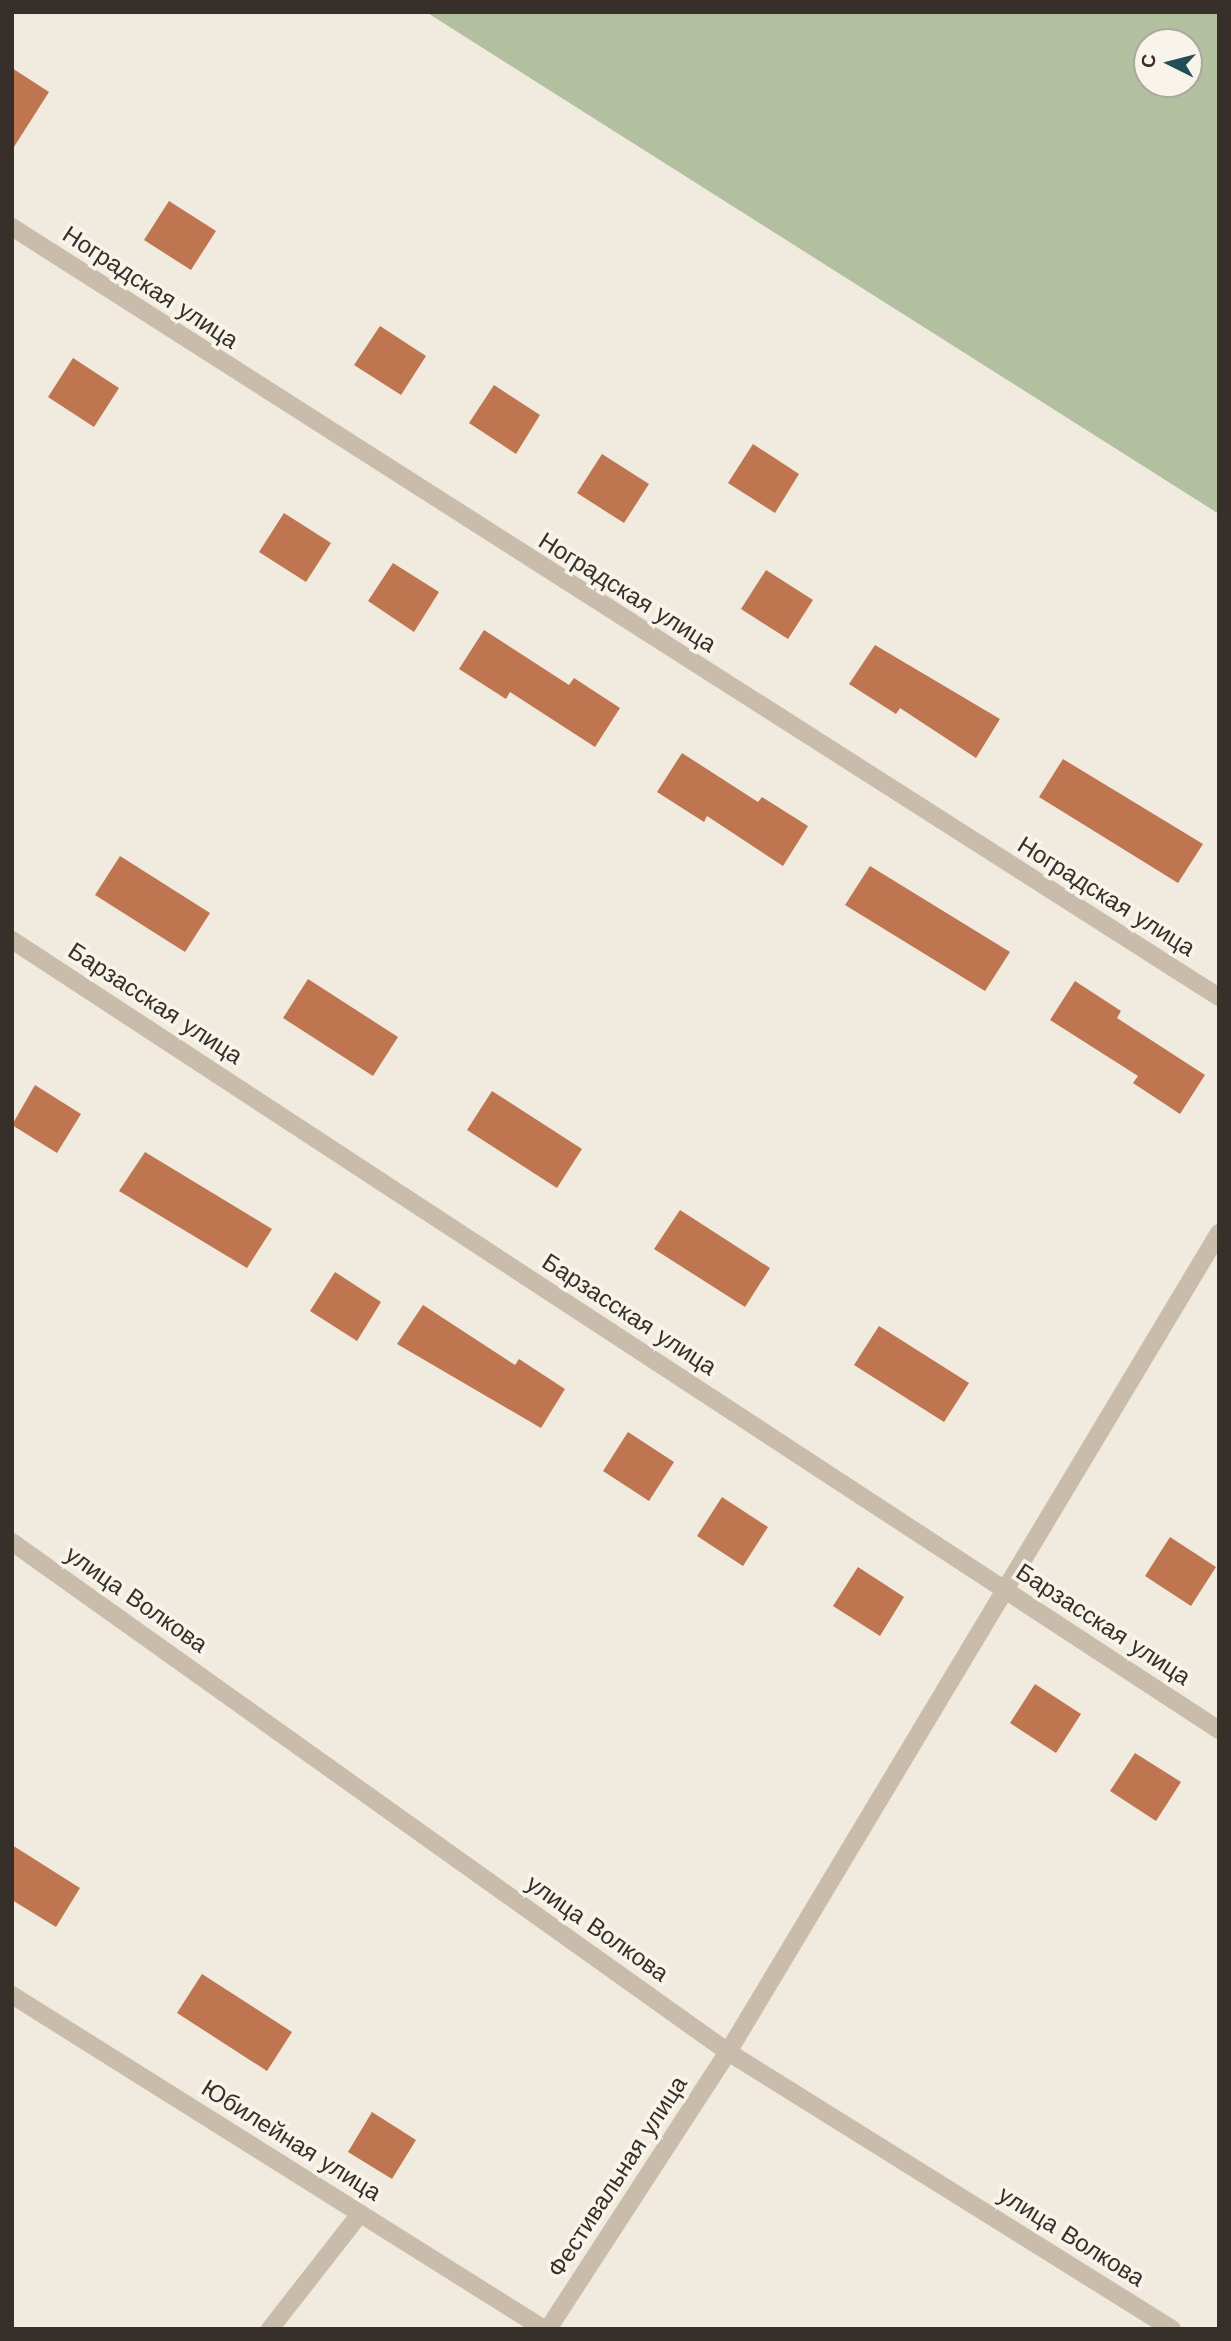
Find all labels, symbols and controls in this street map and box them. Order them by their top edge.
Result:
north arrow [1133,28,1203,98]
text: С [1136,53,1161,69]
street label: Ноградская улица [57,220,243,356]
street label: Ноградская улица [533,527,721,659]
street label: Ноградская улица [1012,831,1200,963]
street label: Барзасская улица [62,937,248,1071]
street label: Барзасская улица [536,1248,722,1382]
street label: улица Волкова [59,1540,213,1660]
street label: Барзасская улица [1010,1558,1196,1692]
street label: улица Волкова [520,1869,674,1989]
street label: Фестивальная улица [542,2071,694,2283]
street label: Юбилейная улица [196,2074,386,2208]
street label: улица Волкова [993,2181,1149,2293]

